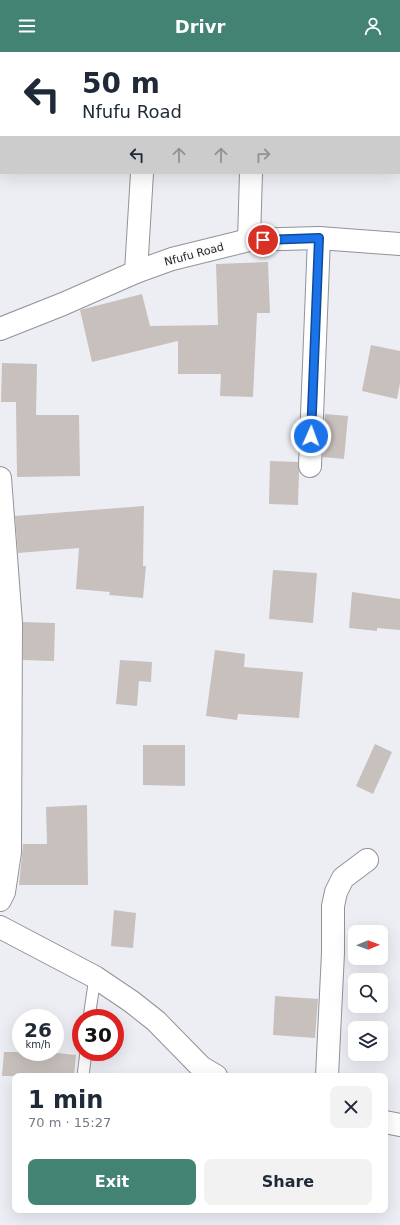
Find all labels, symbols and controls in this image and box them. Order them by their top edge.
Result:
icon: menu [16,15,38,37]
icon: person [362,15,384,37]
text: Drivr [175,16,225,37]
text: 50 m [82,67,160,100]
icon: left [16,68,68,120]
text: Nfufu Road [82,101,182,122]
icon: left [126,144,148,166]
icon: ahead [168,144,190,166]
icon: ahead [210,144,232,166]
icon: right [252,144,274,166]
pin [246,223,280,257]
icon: arrive [252,229,274,251]
street label: Nfufu Road [163,240,225,269]
position arrow [290,415,332,457]
north arrow [348,925,388,965]
map controls [348,925,388,1061]
button: search [348,973,388,1013]
speed limit sign: 30 [72,1009,124,1061]
text: 26 [24,1018,52,1042]
button: layers [348,1021,388,1061]
text: km/h [25,1039,51,1050]
text: 1 min [28,1086,103,1114]
button: close [330,1086,372,1128]
text: 70 m · 15:27 [28,1115,111,1130]
button: Exit [28,1159,196,1205]
button: Share [204,1159,372,1205]

